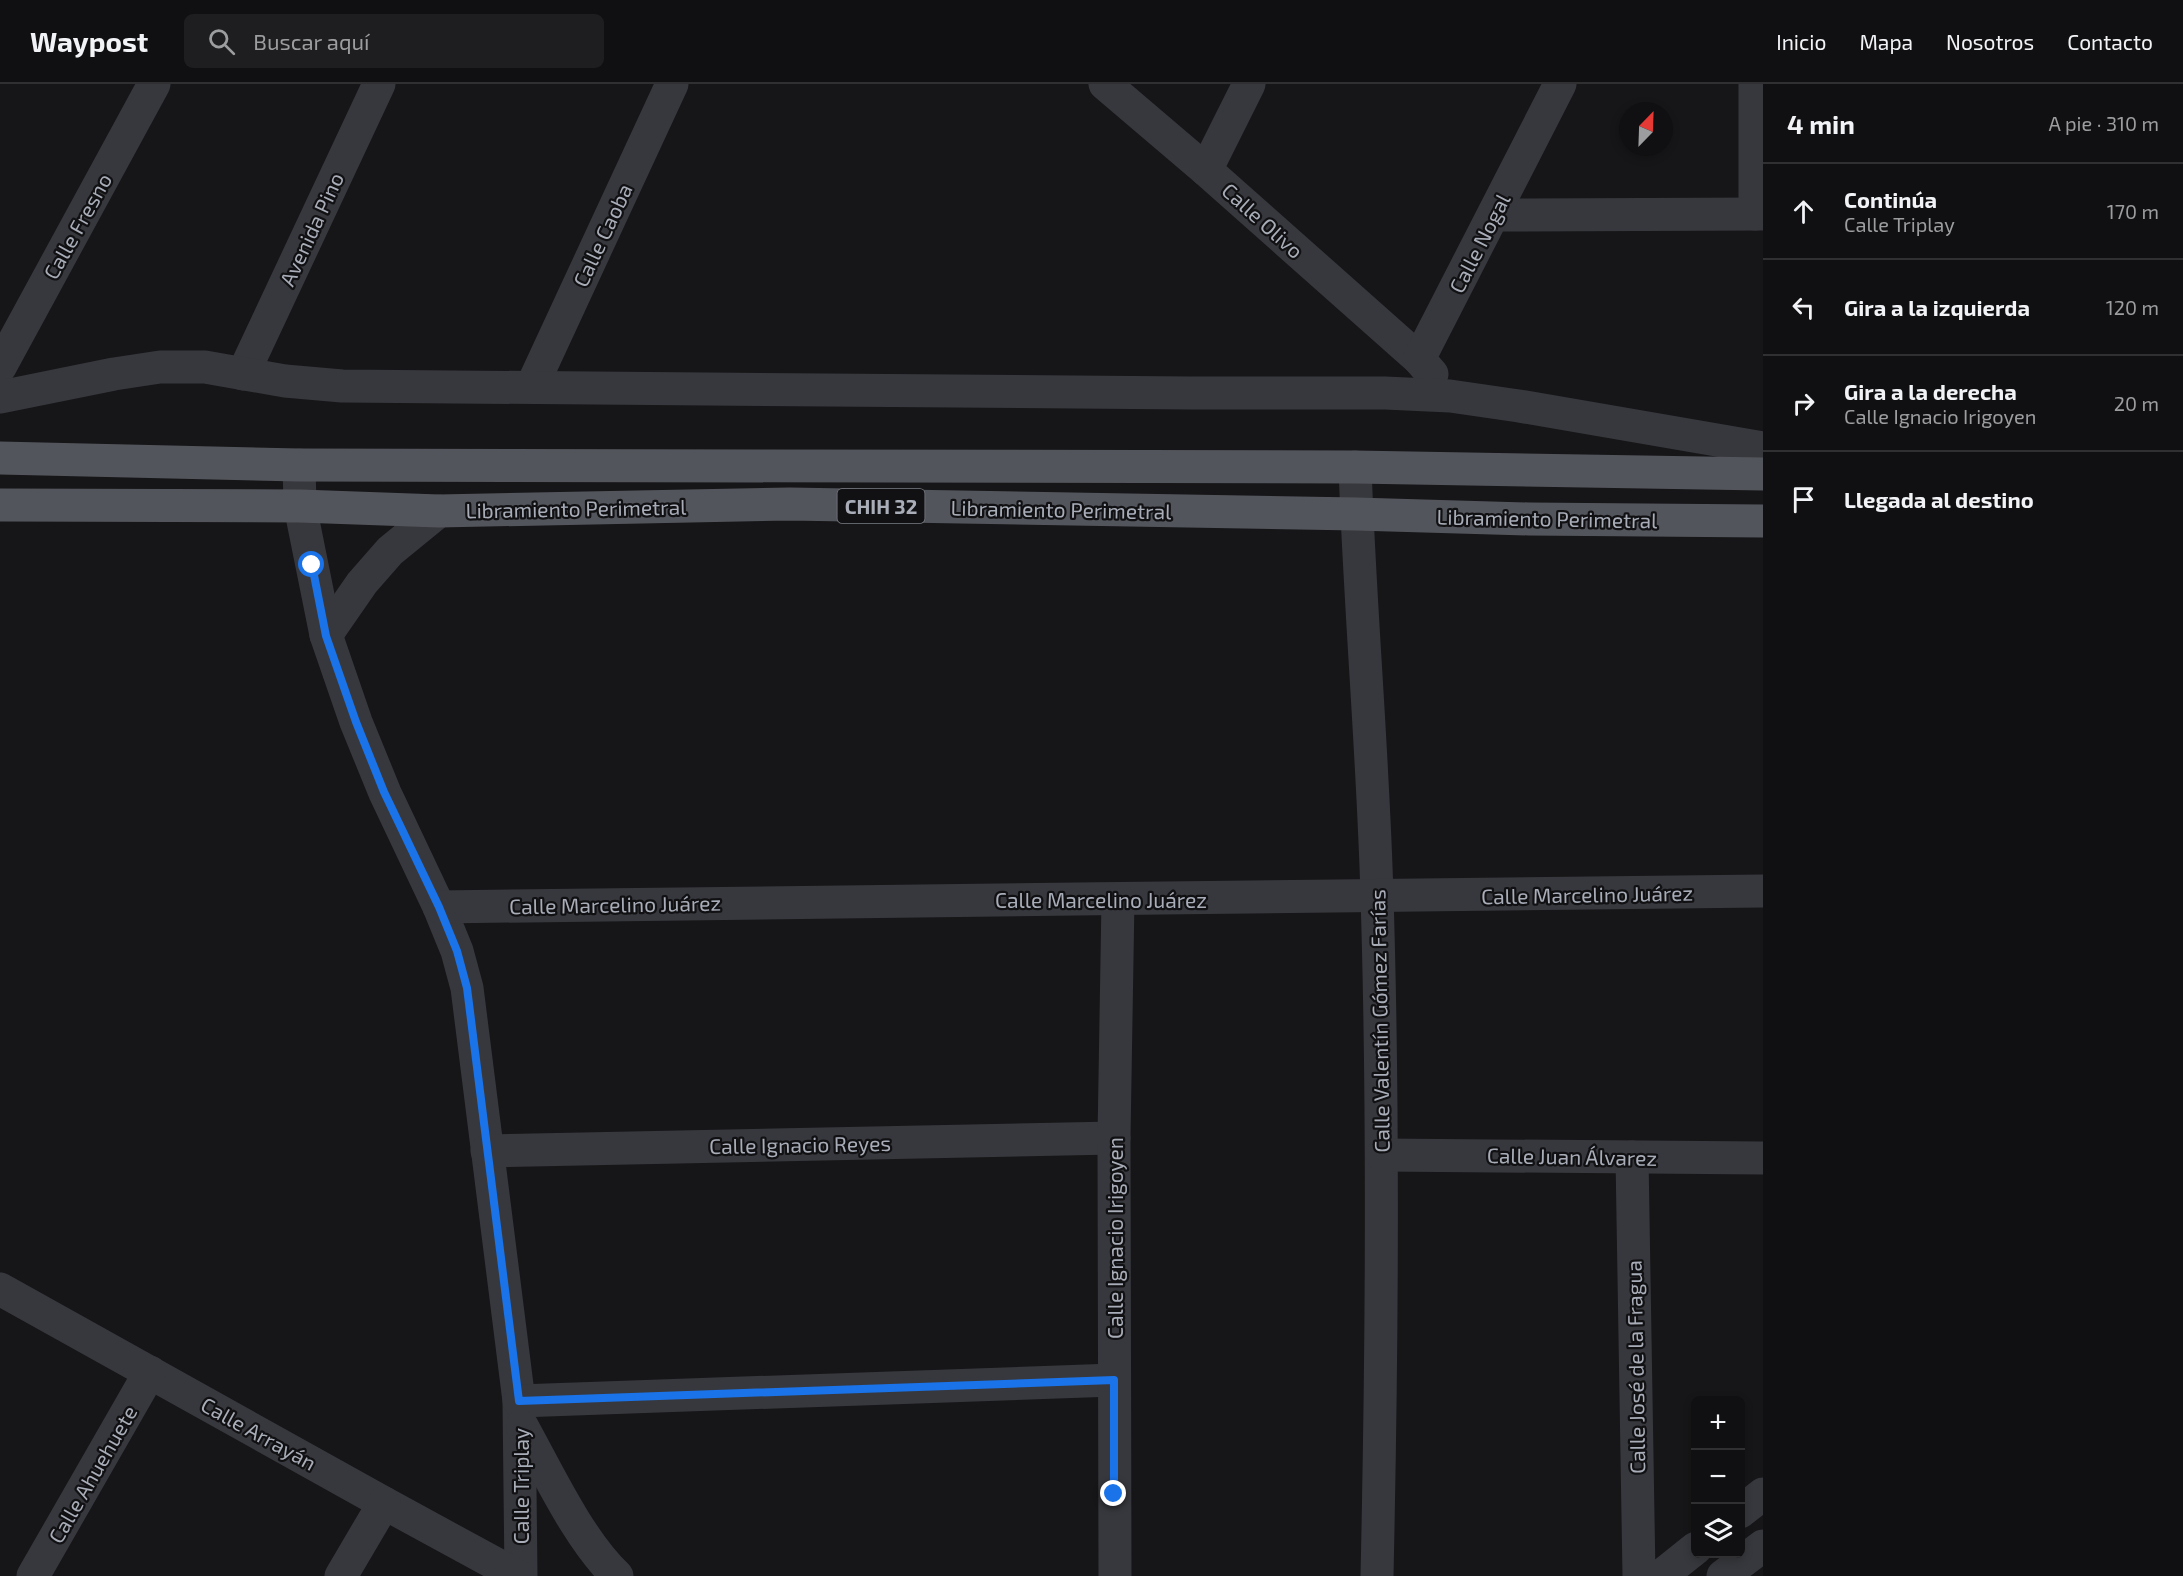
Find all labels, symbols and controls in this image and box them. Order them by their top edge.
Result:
search box [184,14,604,68]
text: Waypost [30,24,148,58]
icon: search [205,25,238,58]
text: Buscar aquí [253,28,369,54]
text: Inicio [1776,29,1826,54]
text: Mapa [1859,29,1913,54]
text: Nosotros [1946,29,2034,54]
text: Contacto [2067,29,2153,54]
north arrow [1619,102,1673,156]
text: 4 min [1787,108,1855,139]
text: A pie · 310 m [2049,111,2159,135]
street label: Avenida Pino [274,168,348,290]
street label: Calle Fresno [38,169,116,283]
street label: Calle Olivo [1217,177,1309,263]
street label: Calle Caoba [567,179,637,291]
text: Continúa [1844,186,1937,212]
street label: Calle Nogal [1443,189,1515,297]
icon: ahead [1787,195,1820,228]
text: 170 m [2107,199,2159,223]
text: Calle Triplay [1844,212,1955,236]
icon: left [1787,291,1820,324]
text: Gira a la izquierda [1844,294,2030,320]
text: 120 m [2106,295,2159,319]
text: Gira a la derecha [1844,378,2017,404]
icon: right [1787,387,1820,420]
text: 20 m [2114,391,2159,415]
text: Calle Ignacio Irigoyen [1844,404,2036,428]
icon: arrive [1787,483,1820,516]
text: Llegada al destino [1844,486,2034,512]
road number: CHIH 32 [838,489,924,523]
street label: Libramiento Perimetral [465,494,687,522]
street label: Libramiento Perimetral [950,495,1172,523]
street label: Libramiento Perimetral [1436,504,1658,532]
route start [298,551,324,577]
street label: Calle Marcelino Juárez [1481,880,1693,908]
street label: Calle Marcelino Juárez [995,887,1207,912]
street label: Calle Valentín Gómez Farías [1364,889,1394,1153]
street label: Calle Marcelino Juárez [509,890,721,918]
street label: Calle Ignacio Reyes [709,1130,891,1158]
street label: Calle Ignacio Irigoyen [1102,1137,1127,1339]
street label: Calle Juan Álvarez [1487,1142,1657,1170]
street label: Calle José de la Fragua [1621,1260,1649,1474]
street label: Calle Arrayán [197,1391,321,1475]
map controls [1691,1396,1745,1558]
button: + [1691,1396,1745,1450]
street label: Calle Ahuehuete [43,1401,141,1547]
street label: Calle Triplay [508,1428,533,1544]
button: − [1691,1450,1745,1504]
route end [1100,1480,1126,1506]
button: layers [1691,1504,1745,1558]

